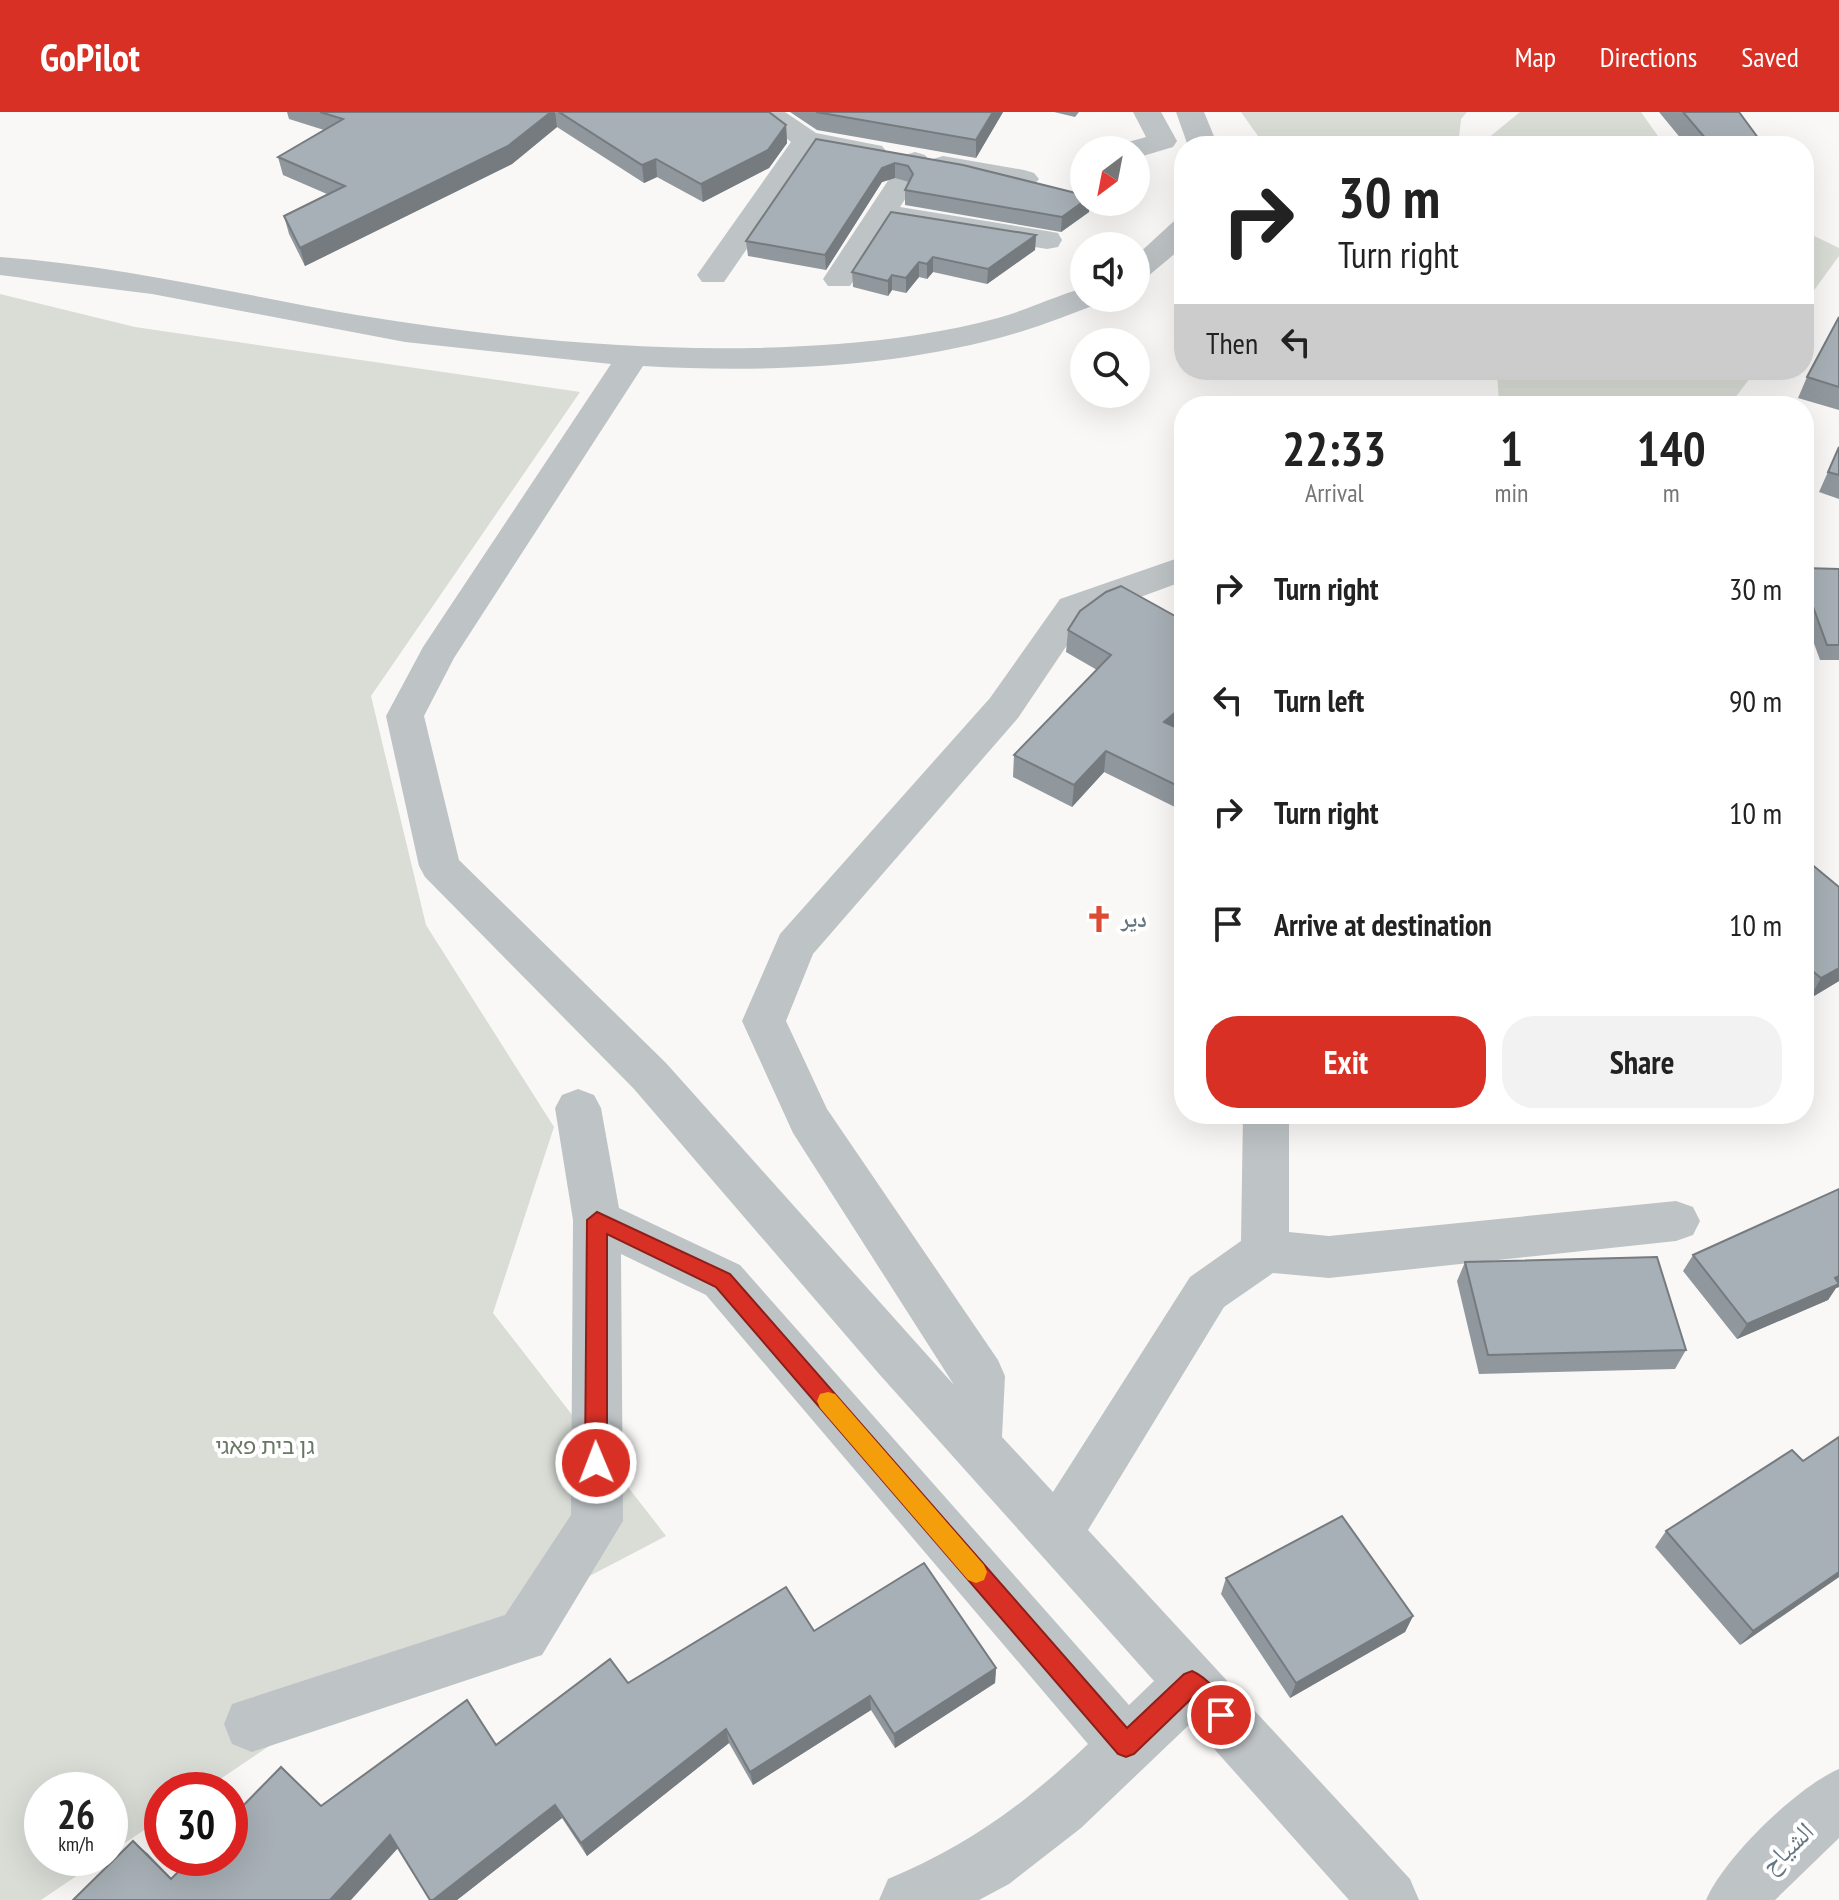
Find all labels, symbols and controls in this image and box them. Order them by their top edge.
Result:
text: GoPilot [40,32,140,81]
text: Map [1515,38,1556,75]
text: Directions [1600,38,1697,75]
text: Saved [1741,38,1799,75]
north arrow [1070,136,1150,216]
map controls [1070,136,1150,408]
text: 30 m [1338,161,1440,233]
icon: right [1206,168,1310,272]
text: Turn right [1338,231,1459,278]
button: sound [1070,232,1150,312]
icon: left [1274,320,1318,364]
text: Then [1206,323,1258,362]
button: search [1070,328,1150,408]
text: 22:33 [1282,417,1386,479]
text: 1 [1500,417,1523,479]
text: 140 [1637,417,1706,479]
text: Arrival [1305,476,1364,509]
text: min [1494,476,1528,509]
text: m [1663,476,1680,509]
icon: right [1206,566,1250,610]
text: Turn right [1274,569,1378,608]
text: 30 m [1729,569,1782,608]
icon: left [1206,678,1250,722]
text: Turn left [1274,681,1364,720]
text: 90 m [1729,681,1782,720]
icon: right [1206,790,1250,834]
text: Turn right [1274,793,1378,832]
text: 10 m [1729,793,1782,832]
icon: arrive [1206,902,1250,946]
church icon: دير [1084,904,1114,934]
place label: دير [1120,905,1147,933]
text: Arrive at destination [1274,905,1492,944]
text: 10 m [1729,905,1782,944]
button: Exit [1206,1016,1486,1108]
button: Share [1502,1016,1782,1108]
position arrow [554,1421,638,1505]
park label: גן בית פאגי [215,1432,315,1460]
pin [1187,1681,1255,1749]
icon: arrive [1199,1693,1243,1737]
speed limit sign: 30 [144,1772,248,1876]
text: 26 [57,1788,95,1840]
street label: الشياح [1753,1814,1820,1881]
text: km/h [58,1831,94,1857]

